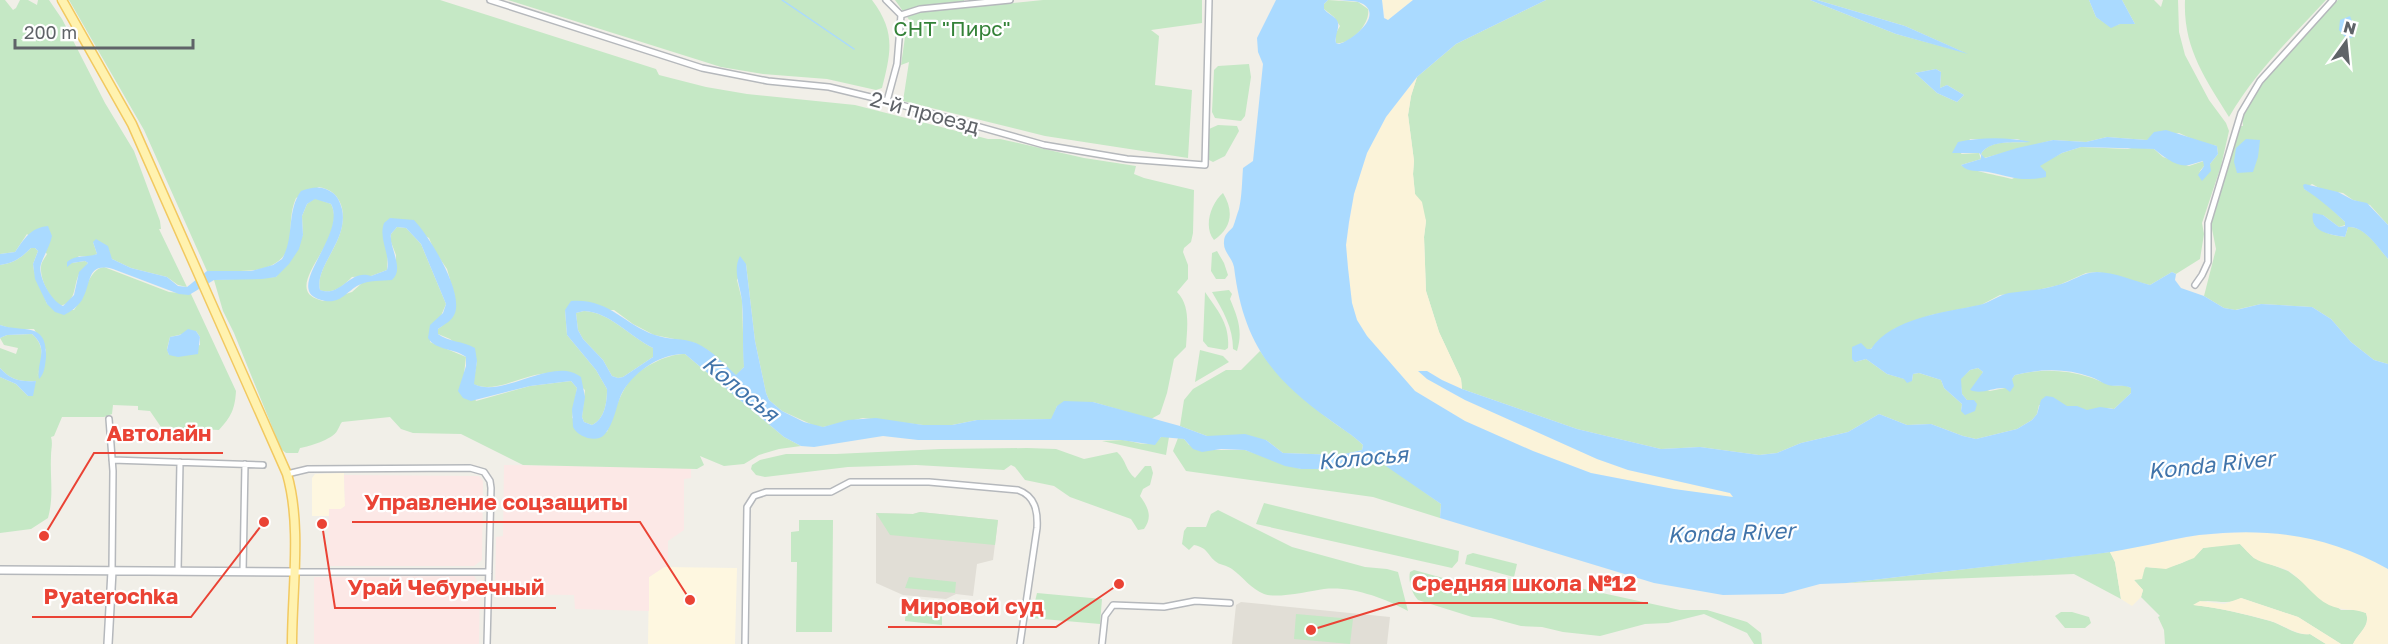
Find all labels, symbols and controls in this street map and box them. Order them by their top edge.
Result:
scale bar [15,12,194,50]
north arrow [2316,12,2376,72]
park label: СНТ "Пирс" [893,15,1011,41]
text: N [2341,16,2358,39]
text: 200 m [24,21,77,43]
street label: 2-й проезд [867,85,983,139]
water label: Колосья [697,349,786,428]
callout: Автолайн [94,413,223,453]
text: Автолайн [106,419,212,446]
water label: Колосья [1317,439,1411,474]
water label: Konda River [2146,444,2279,484]
callout: Управление соцзащиты [352,482,640,522]
text: Управление соцзащиты [364,488,628,515]
water label: Konda River [1667,516,1798,548]
callout: Средняя школа №12 [1399,563,1648,603]
callout: Урай Чебуречный [335,568,556,608]
text: Средняя школа №12 [1412,569,1636,596]
text: Урай Чебуречный [348,573,544,600]
callout: Pyaterochka [32,577,191,617]
text: Pyaterochka [44,582,178,609]
callout: Мировой суд [888,587,1056,627]
text: Мировой суд [900,592,1044,619]

